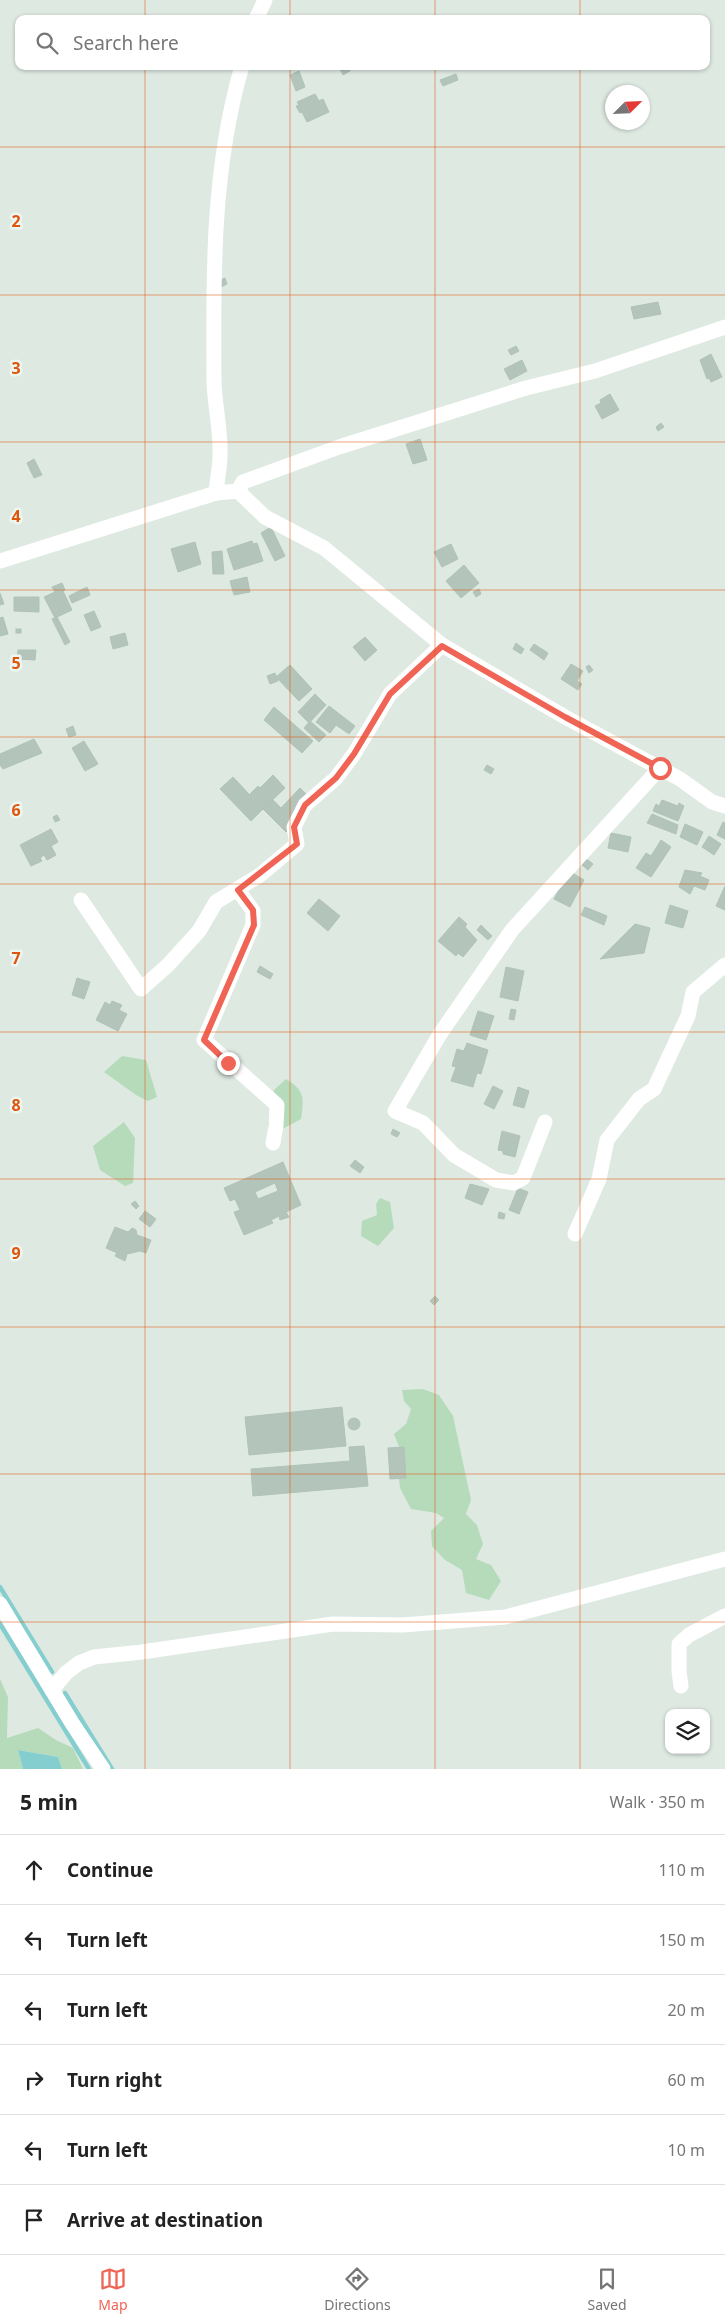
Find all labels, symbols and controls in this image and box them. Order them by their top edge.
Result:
search box [15,15,710,70]
icon: search [33,29,61,57]
text: Search here [73,30,179,56]
north arrow [605,85,650,130]
text: 2 [11,210,21,232]
text: 3 [11,357,21,379]
text: 4 [11,505,21,527]
text: 5 [11,652,21,674]
route start [649,757,672,780]
text: 6 [11,799,21,821]
text: 7 [11,947,21,969]
route end [217,1052,240,1075]
text: 8 [11,1094,21,1116]
text: 9 [11,1242,21,1264]
map controls [665,1709,710,1754]
button: layers [665,1709,710,1754]
text: 5 min [20,1788,78,1816]
text: Walk · 350 m [610,1791,705,1813]
icon: ahead [20,1856,48,1884]
text: Continue [67,1857,153,1883]
text: 110 m [658,1859,705,1881]
icon: left [20,1926,48,1954]
text: Turn left [67,1927,148,1953]
text: 150 m [658,1929,705,1951]
icon: left [20,1996,48,2024]
text: Turn left [67,1997,148,2023]
text: 20 m [668,1999,705,2021]
icon: right [20,2066,48,2094]
text: Turn right [67,2067,162,2093]
text: 60 m [668,2069,705,2091]
icon: left [20,2136,48,2164]
text: Turn left [67,2137,148,2163]
text: 10 m [668,2139,705,2161]
icon: arrive [20,2206,48,2234]
text: Arrive at destination [67,2207,263,2233]
tab: Map [98,2265,128,2314]
tab: Directions [324,2265,391,2314]
tab: Saved [587,2265,627,2314]

